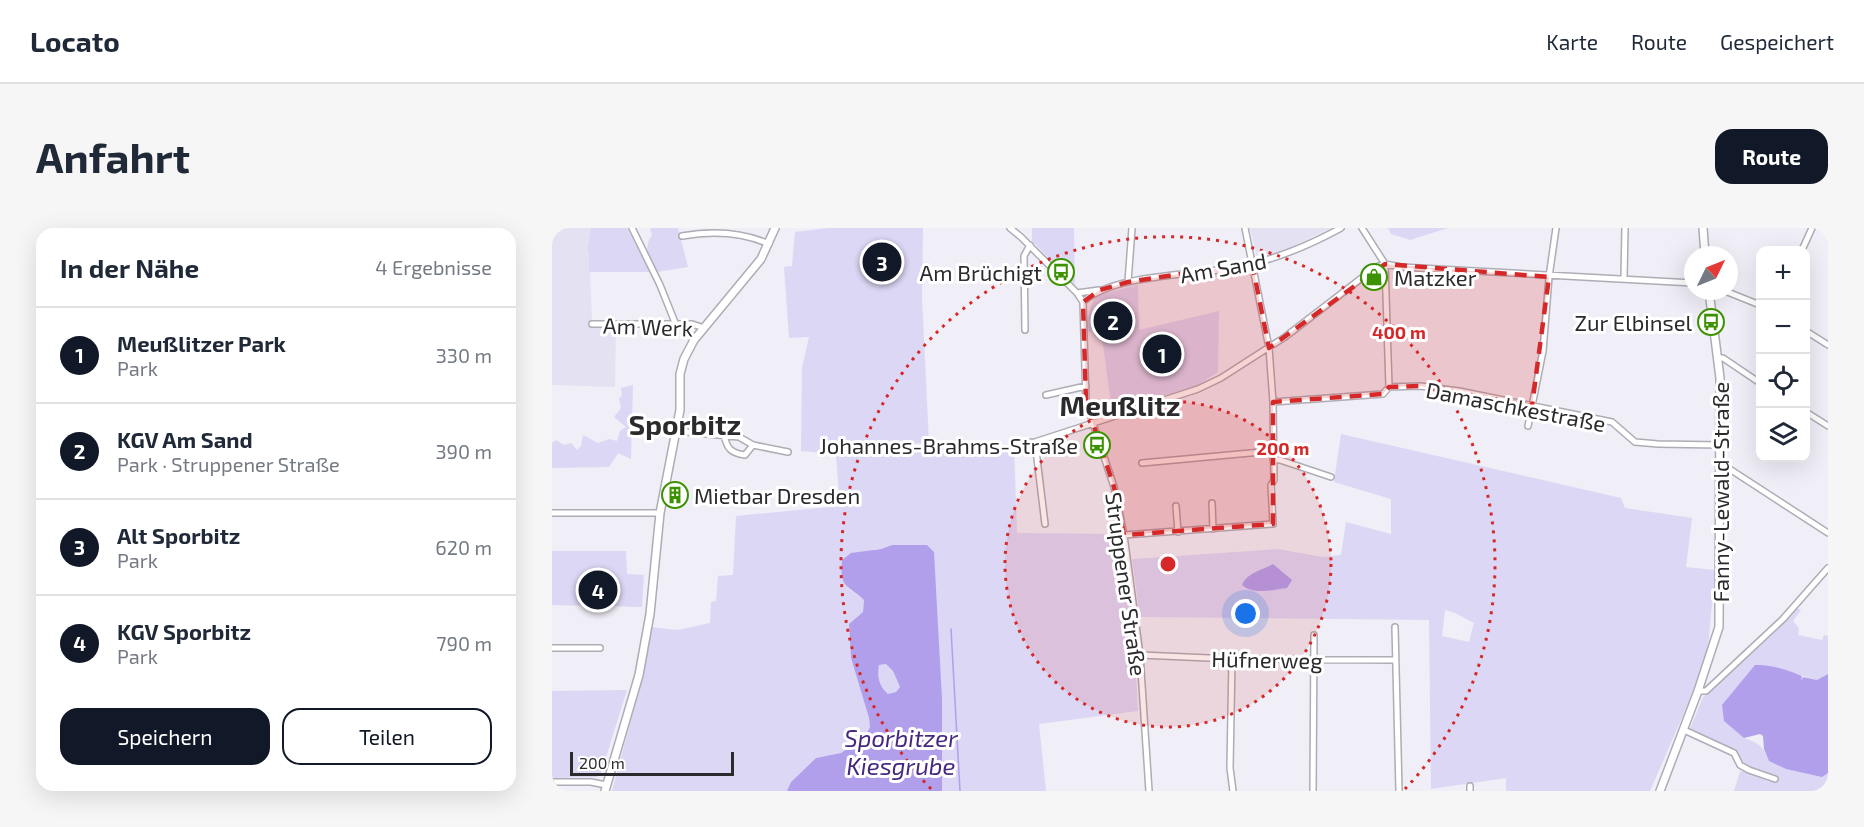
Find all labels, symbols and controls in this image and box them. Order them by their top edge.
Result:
text: Locato [30,24,120,58]
text: Karte [1546,29,1598,54]
text: Route [1631,29,1687,54]
text: Gespeichert [1720,29,1834,54]
button: Route [1715,129,1828,184]
text: Anfahrt [36,131,190,181]
pin: 3 [862,240,902,285]
north arrow [1684,246,1738,300]
map controls [1756,246,1810,462]
button: + [1756,246,1810,300]
street label: Am Sand [1178,247,1268,287]
text: In der Nähe [60,252,199,283]
text: 4 Ergebnisse [375,255,492,279]
bus stop icon: Am Brüchigt [1046,257,1076,287]
place label: Am Brüchigt [919,259,1042,285]
shop icon: Matzker [1359,262,1389,292]
place label: Matzker [1394,264,1477,290]
pin: 2 [1094,298,1132,344]
button: − [1756,300,1810,354]
bus stop icon: Zur Elbinsel [1696,307,1726,337]
place label: Zur Elbinsel [1575,309,1692,335]
street label: Am Werk [603,311,693,341]
text: 400 m [1372,321,1426,343]
text: Meußlitzer Park [117,330,286,356]
pin: 1 [1142,332,1182,376]
text: 1 [75,343,84,367]
text: 330 m [436,343,492,367]
button: locate [1756,354,1810,408]
text: Park [117,356,158,380]
street label: Damaschkestraße [1424,376,1608,436]
street label: Fanny-Lewald-Straße [1707,382,1733,602]
district label: Meußlitz [1060,388,1180,422]
district label: Sporbitz [629,407,741,441]
button: layers [1756,408,1810,462]
text: KGV Am Sand [117,426,253,452]
bus stop icon: Johannes-Brahms-Straße [1082,430,1112,460]
place label: Johannes-Brahms-Straße [819,432,1078,458]
text: 200 m [1257,437,1309,459]
text: 2 [74,439,85,463]
text: 390 m [435,439,492,463]
text: Park · Struppener Straße [117,452,340,476]
building icon: Mietbar Dresden [660,480,690,510]
place label: Mietbar Dresden [694,482,860,508]
street label: Struppener Straße [1101,490,1153,678]
text: Alt Sporbitz [117,522,240,548]
text: 3 [74,535,85,559]
text: 620 m [435,535,492,559]
text: Park [117,548,158,572]
centre of rings [1158,554,1178,574]
pin: 4 [578,568,618,613]
your location [1231,599,1260,628]
text: KGV Sporbitz [117,618,251,644]
text: 4 [73,631,86,655]
text: 790 m [436,631,492,655]
text: Park [117,644,158,668]
street label: Hüfnerweg [1211,645,1323,673]
button: Speichern [60,708,270,765]
button: Teilen [282,708,492,765]
water label: Sporbitzer Kiesgrube [844,723,958,780]
scale bar [570,749,734,776]
text: 200 m [579,753,625,772]

